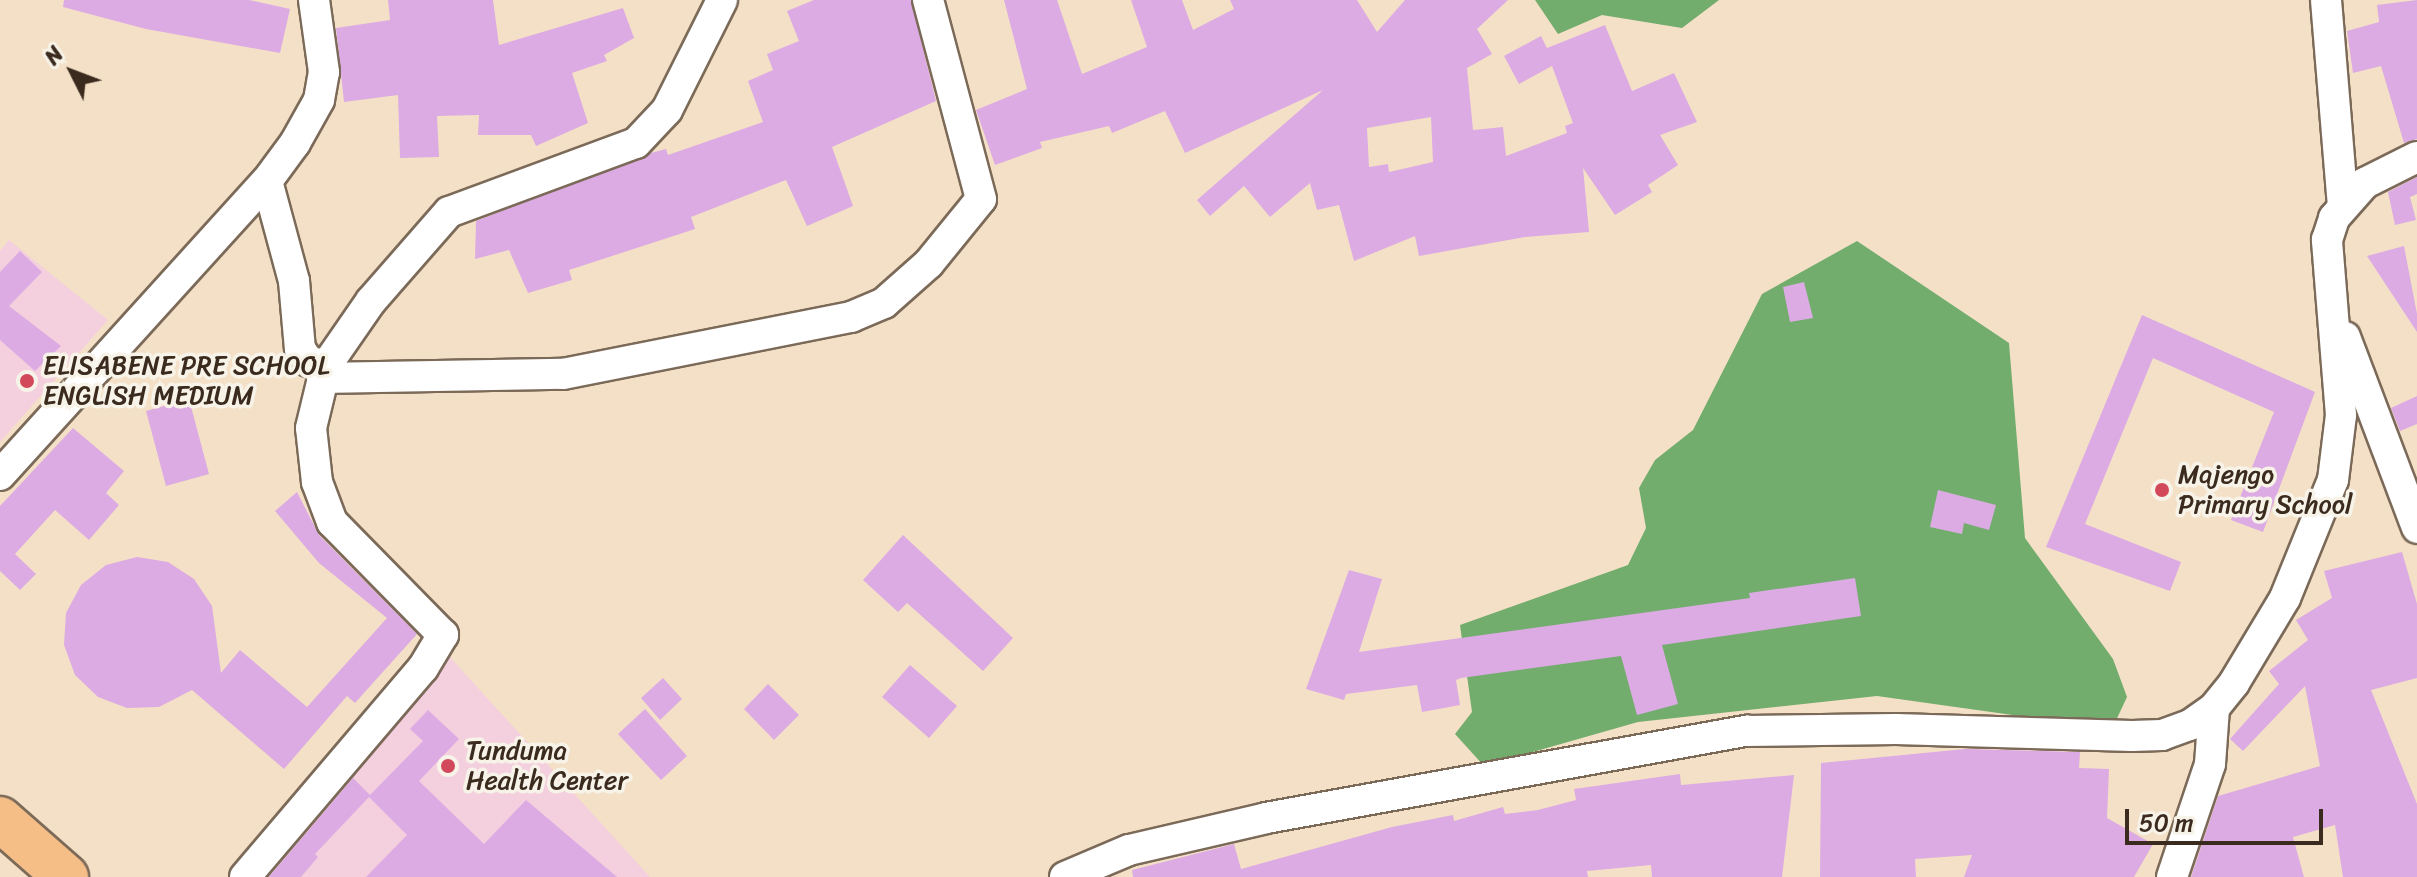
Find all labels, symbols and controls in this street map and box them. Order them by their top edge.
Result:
north arrow [32,32,112,112]
text: N [34,37,73,74]
place label: ELISABENE PRE SCHOOL ENGLISH MEDIUM [43,350,330,412]
marker: ELISABENE PRE SCHOOL ENGLISH MEDIUM [18,372,36,390]
place label: Majengo Primary School [2178,459,2352,520]
marker: Majengo Primary School [2153,481,2171,499]
place label: Tunduma Health Center [466,735,629,796]
marker: Tunduma Health Center [437,755,459,777]
scale bar [2129,793,2327,843]
text: 50 m [2139,802,2194,844]

